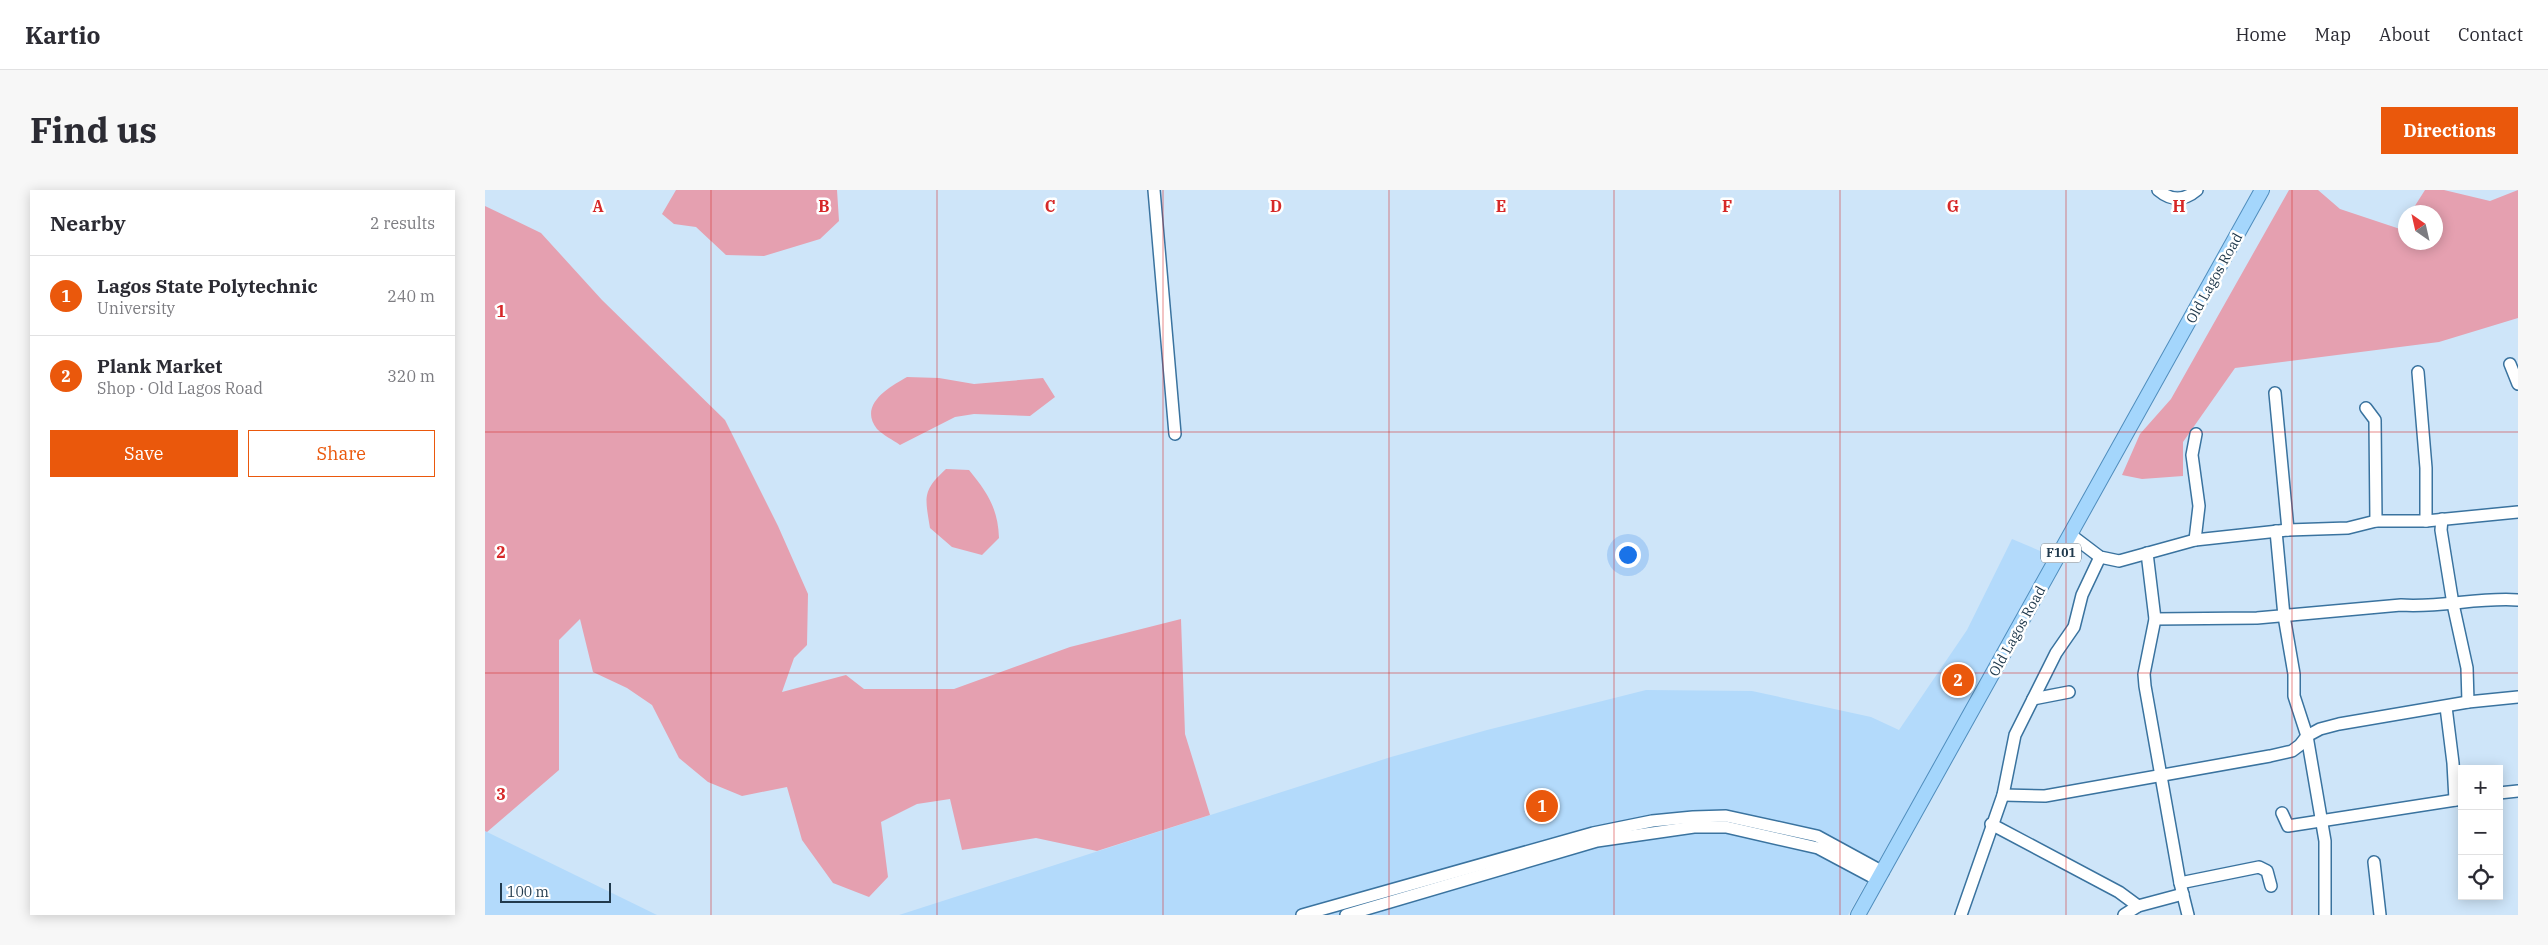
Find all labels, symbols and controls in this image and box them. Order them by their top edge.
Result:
text: Kartio [25,19,100,51]
text: Home [2235,23,2287,46]
text: Map [2315,23,2351,46]
text: About [2379,23,2430,46]
text: Contact [2458,23,2523,46]
text: Find us [30,107,157,153]
button: Directions [2381,107,2518,154]
text: A [592,196,604,216]
text: B [818,196,830,216]
text: C [1045,196,1055,216]
text: D [1270,196,1282,216]
text: E [1496,196,1506,216]
text: F [1722,196,1732,216]
text: G [1947,196,1959,216]
text: H [2173,196,2186,216]
north arrow [2398,205,2443,250]
text: Nearby [50,209,126,237]
text: 2 results [370,213,435,233]
street label: Old Lagos Road [2182,229,2247,326]
text: Lagos State Polytechnic [97,274,318,298]
text: 1 [61,286,71,306]
text: 240 m [387,286,435,306]
text: University [97,298,175,318]
text: 1 [496,301,506,321]
text: Plank Market [97,354,222,378]
text: 2 [61,366,71,386]
text: 320 m [387,366,435,386]
text: Shop · Old Lagos Road [97,378,263,398]
button: Save [50,430,238,477]
button: Share [248,430,435,477]
text: 2 [496,542,506,562]
your location [1615,542,1641,568]
road number: F101 [2041,543,2081,562]
street label: Old Lagos Road [1985,582,2050,679]
pin: 2 [1942,661,1974,699]
map controls [2458,765,2503,900]
button: + [2458,765,2503,810]
text: 3 [496,784,506,804]
pin: 1 [1526,787,1558,825]
button: − [2458,810,2503,855]
button: locate [2458,855,2503,900]
scale bar [500,880,611,903]
text: 100 m [507,883,549,901]

